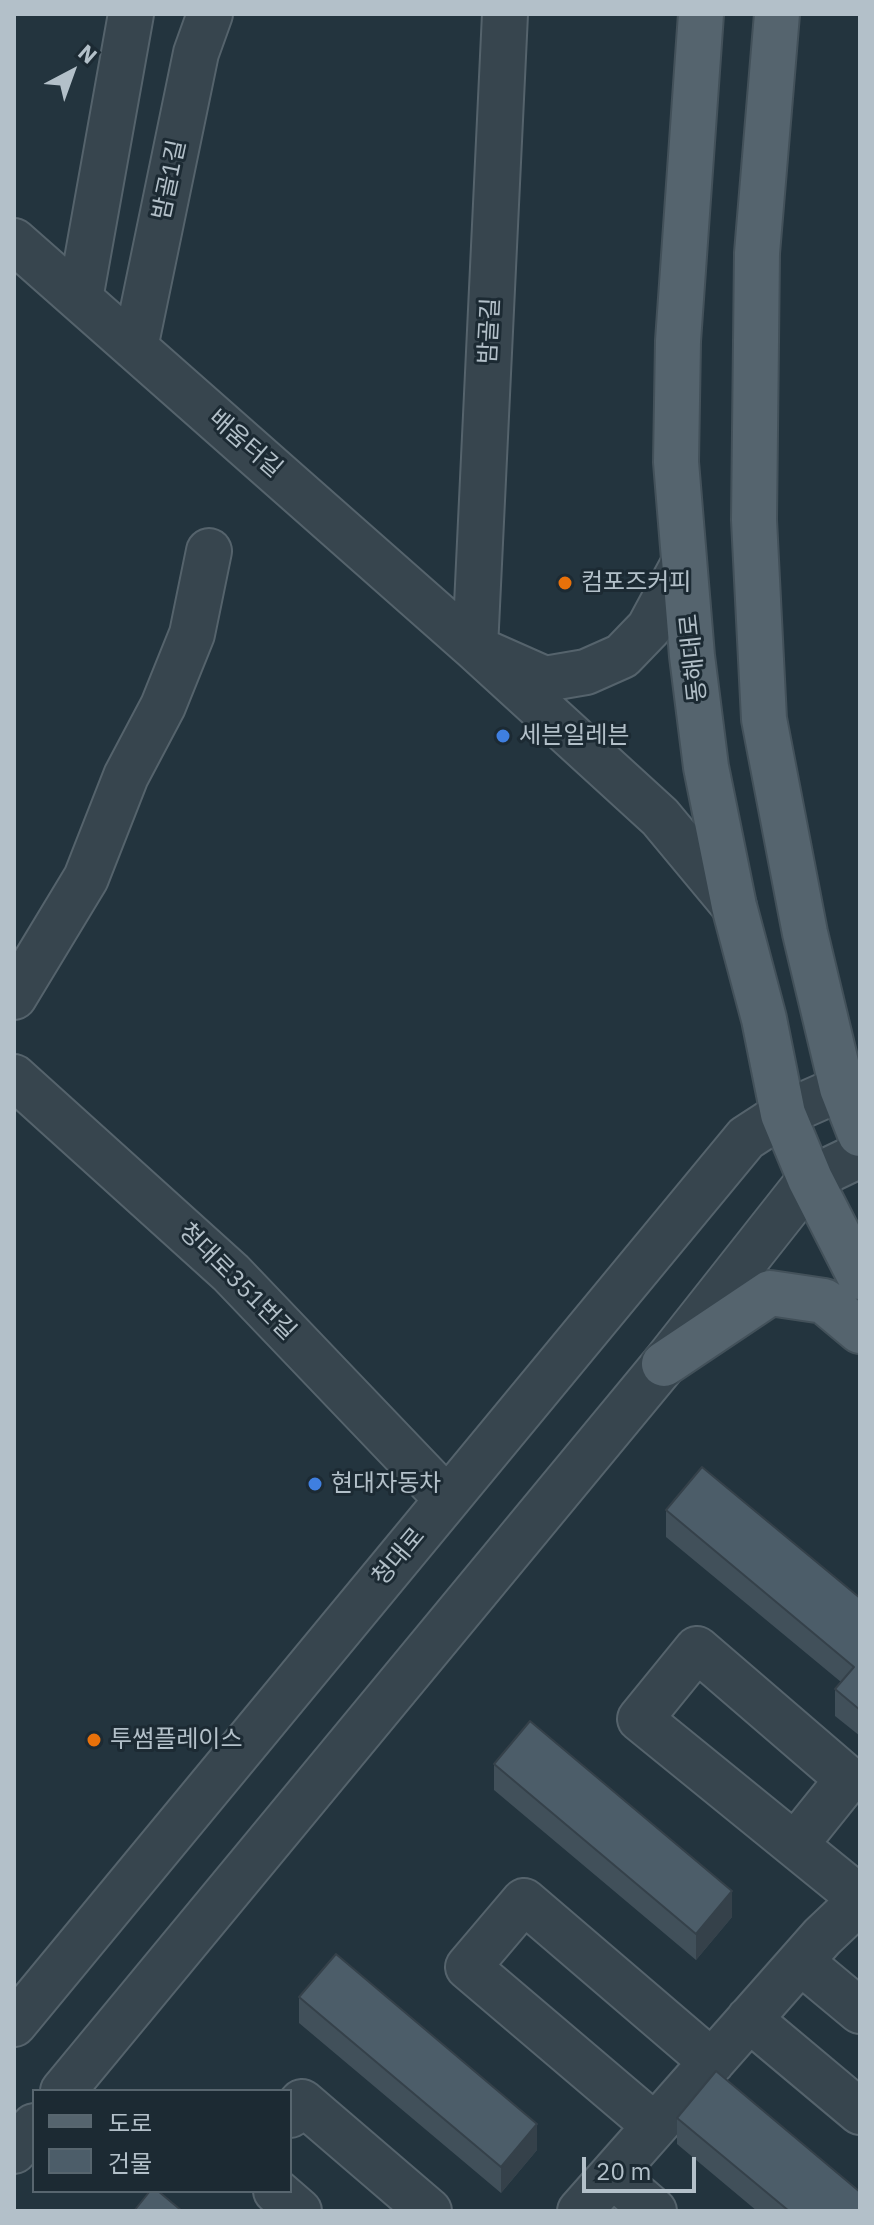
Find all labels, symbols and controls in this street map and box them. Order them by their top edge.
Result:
north arrow [32,32,112,112]
text: N [73,37,104,70]
street label: 밤골1길 [148,138,192,222]
street label: 밤골길 [474,297,506,365]
street label: 배움터길 [202,404,288,484]
place label: 컴포즈커피 [581,569,691,597]
marker: 컴포즈커피 [556,574,574,592]
street label: 동해대로 [675,613,713,703]
place label: 세븐일레븐 [519,722,629,750]
marker: 세븐일레븐 [494,727,512,745]
street label: 청대로351번길 [173,1218,301,1346]
place label: 현대자동차 [331,1470,441,1498]
marker: 현대자동차 [306,1475,324,1493]
street label: 청대로 [367,1522,431,1592]
place label: 투썸플레이스 [110,1726,242,1754]
marker: 투썸플레이스 [85,1731,103,1749]
legend [32,2089,292,2193]
text: 도로 [108,2107,152,2139]
scale bar [586,2141,700,2191]
text: 건물 [108,2147,152,2179]
text: 20 m [596,2155,651,2187]

